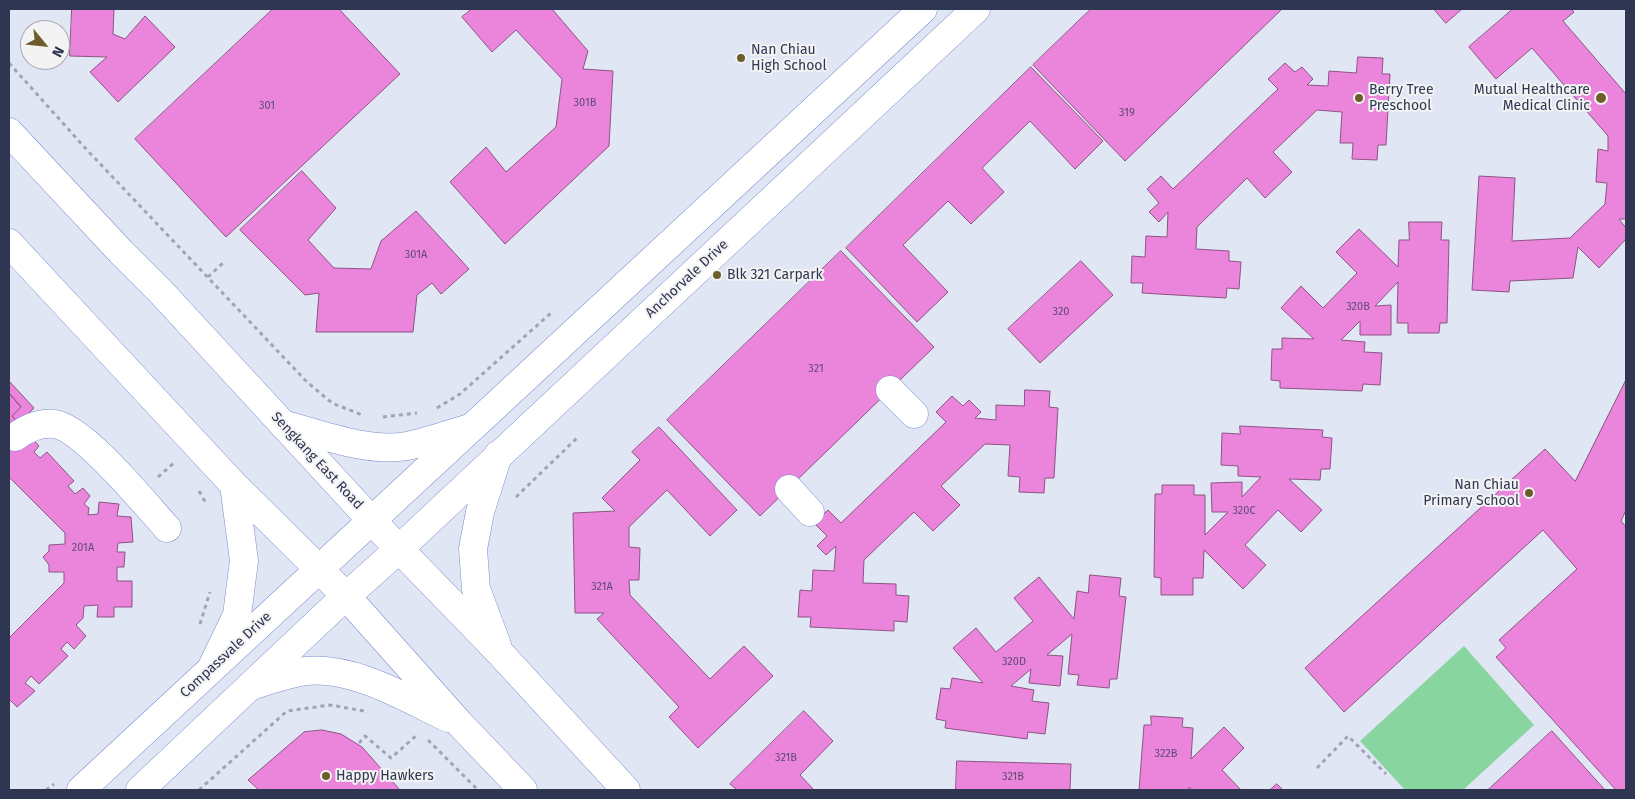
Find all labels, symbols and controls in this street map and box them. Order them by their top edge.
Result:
north arrow [20,20,70,70]
place label: Nan Chiau High School [751,42,827,74]
text: N [48,44,67,60]
marker: Nan Chiau High School [735,52,747,64]
place label: Berry Tree Preschool [1369,82,1434,114]
place label: Mutual Healthcare Medical Clinic [1474,82,1590,114]
marker: Mutual Healthcare Medical Clinic [1594,91,1608,105]
marker: Berry Tree Preschool [1353,92,1365,104]
house number: 301B [574,96,596,110]
house number: 301 [259,99,275,113]
house number: 319 [1119,106,1135,120]
street label: Anchorvale Drive [642,236,732,322]
house number: 301A [405,248,427,262]
place label: Blk 321 Carpark [727,267,823,283]
marker: Blk 321 Carpark [711,269,723,281]
house number: 320B [1346,300,1370,314]
house number: 320 [1053,305,1069,319]
house number: 321 [808,362,824,376]
street label: Sengkang East Road [268,409,366,513]
place label: Nan Chiau Primary School [1423,477,1519,510]
marker: Nan Chiau Primary School [1523,487,1535,499]
house number: 320C [1232,504,1256,518]
house number: 201A [72,541,94,555]
house number: 321A [591,580,613,594]
street label: Compassvale Drive [177,608,275,702]
house number: 320D [1002,655,1026,669]
house number: 322B [1155,747,1177,761]
house number: 321B [775,751,797,765]
place label: Happy Hawkers [336,768,434,784]
marker: Happy Hawkers [320,770,332,782]
house number: 321B [1002,770,1024,784]

